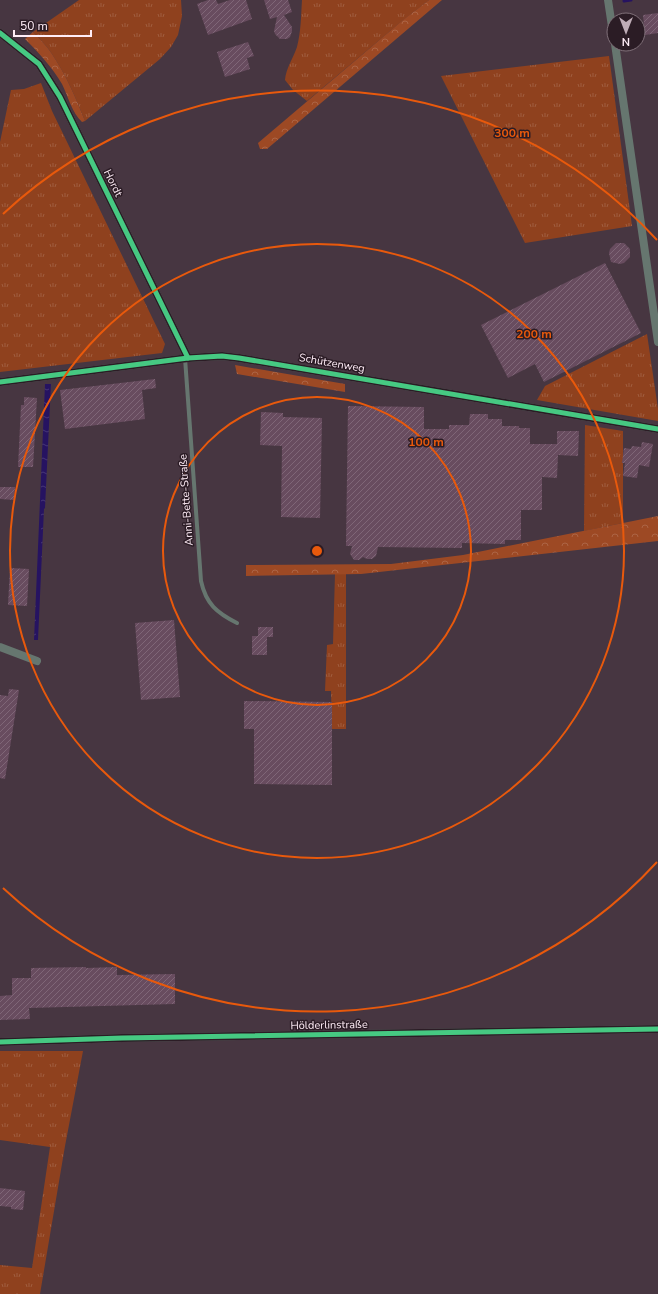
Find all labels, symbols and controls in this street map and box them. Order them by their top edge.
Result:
scale bar [14,12,91,38]
north arrow [606,12,646,52]
text: 50 m [20,18,48,34]
text: N [622,34,630,49]
text: 300 m [494,125,530,141]
street label: Hordt [100,167,126,199]
text: 200 m [516,326,552,342]
street label: Schützenweg [298,350,366,376]
text: 100 m [408,434,444,450]
street label: Anni-Bette-Straße [175,454,197,546]
centre of rings [310,544,324,558]
street label: Hölderlinstraße [290,1017,368,1033]

